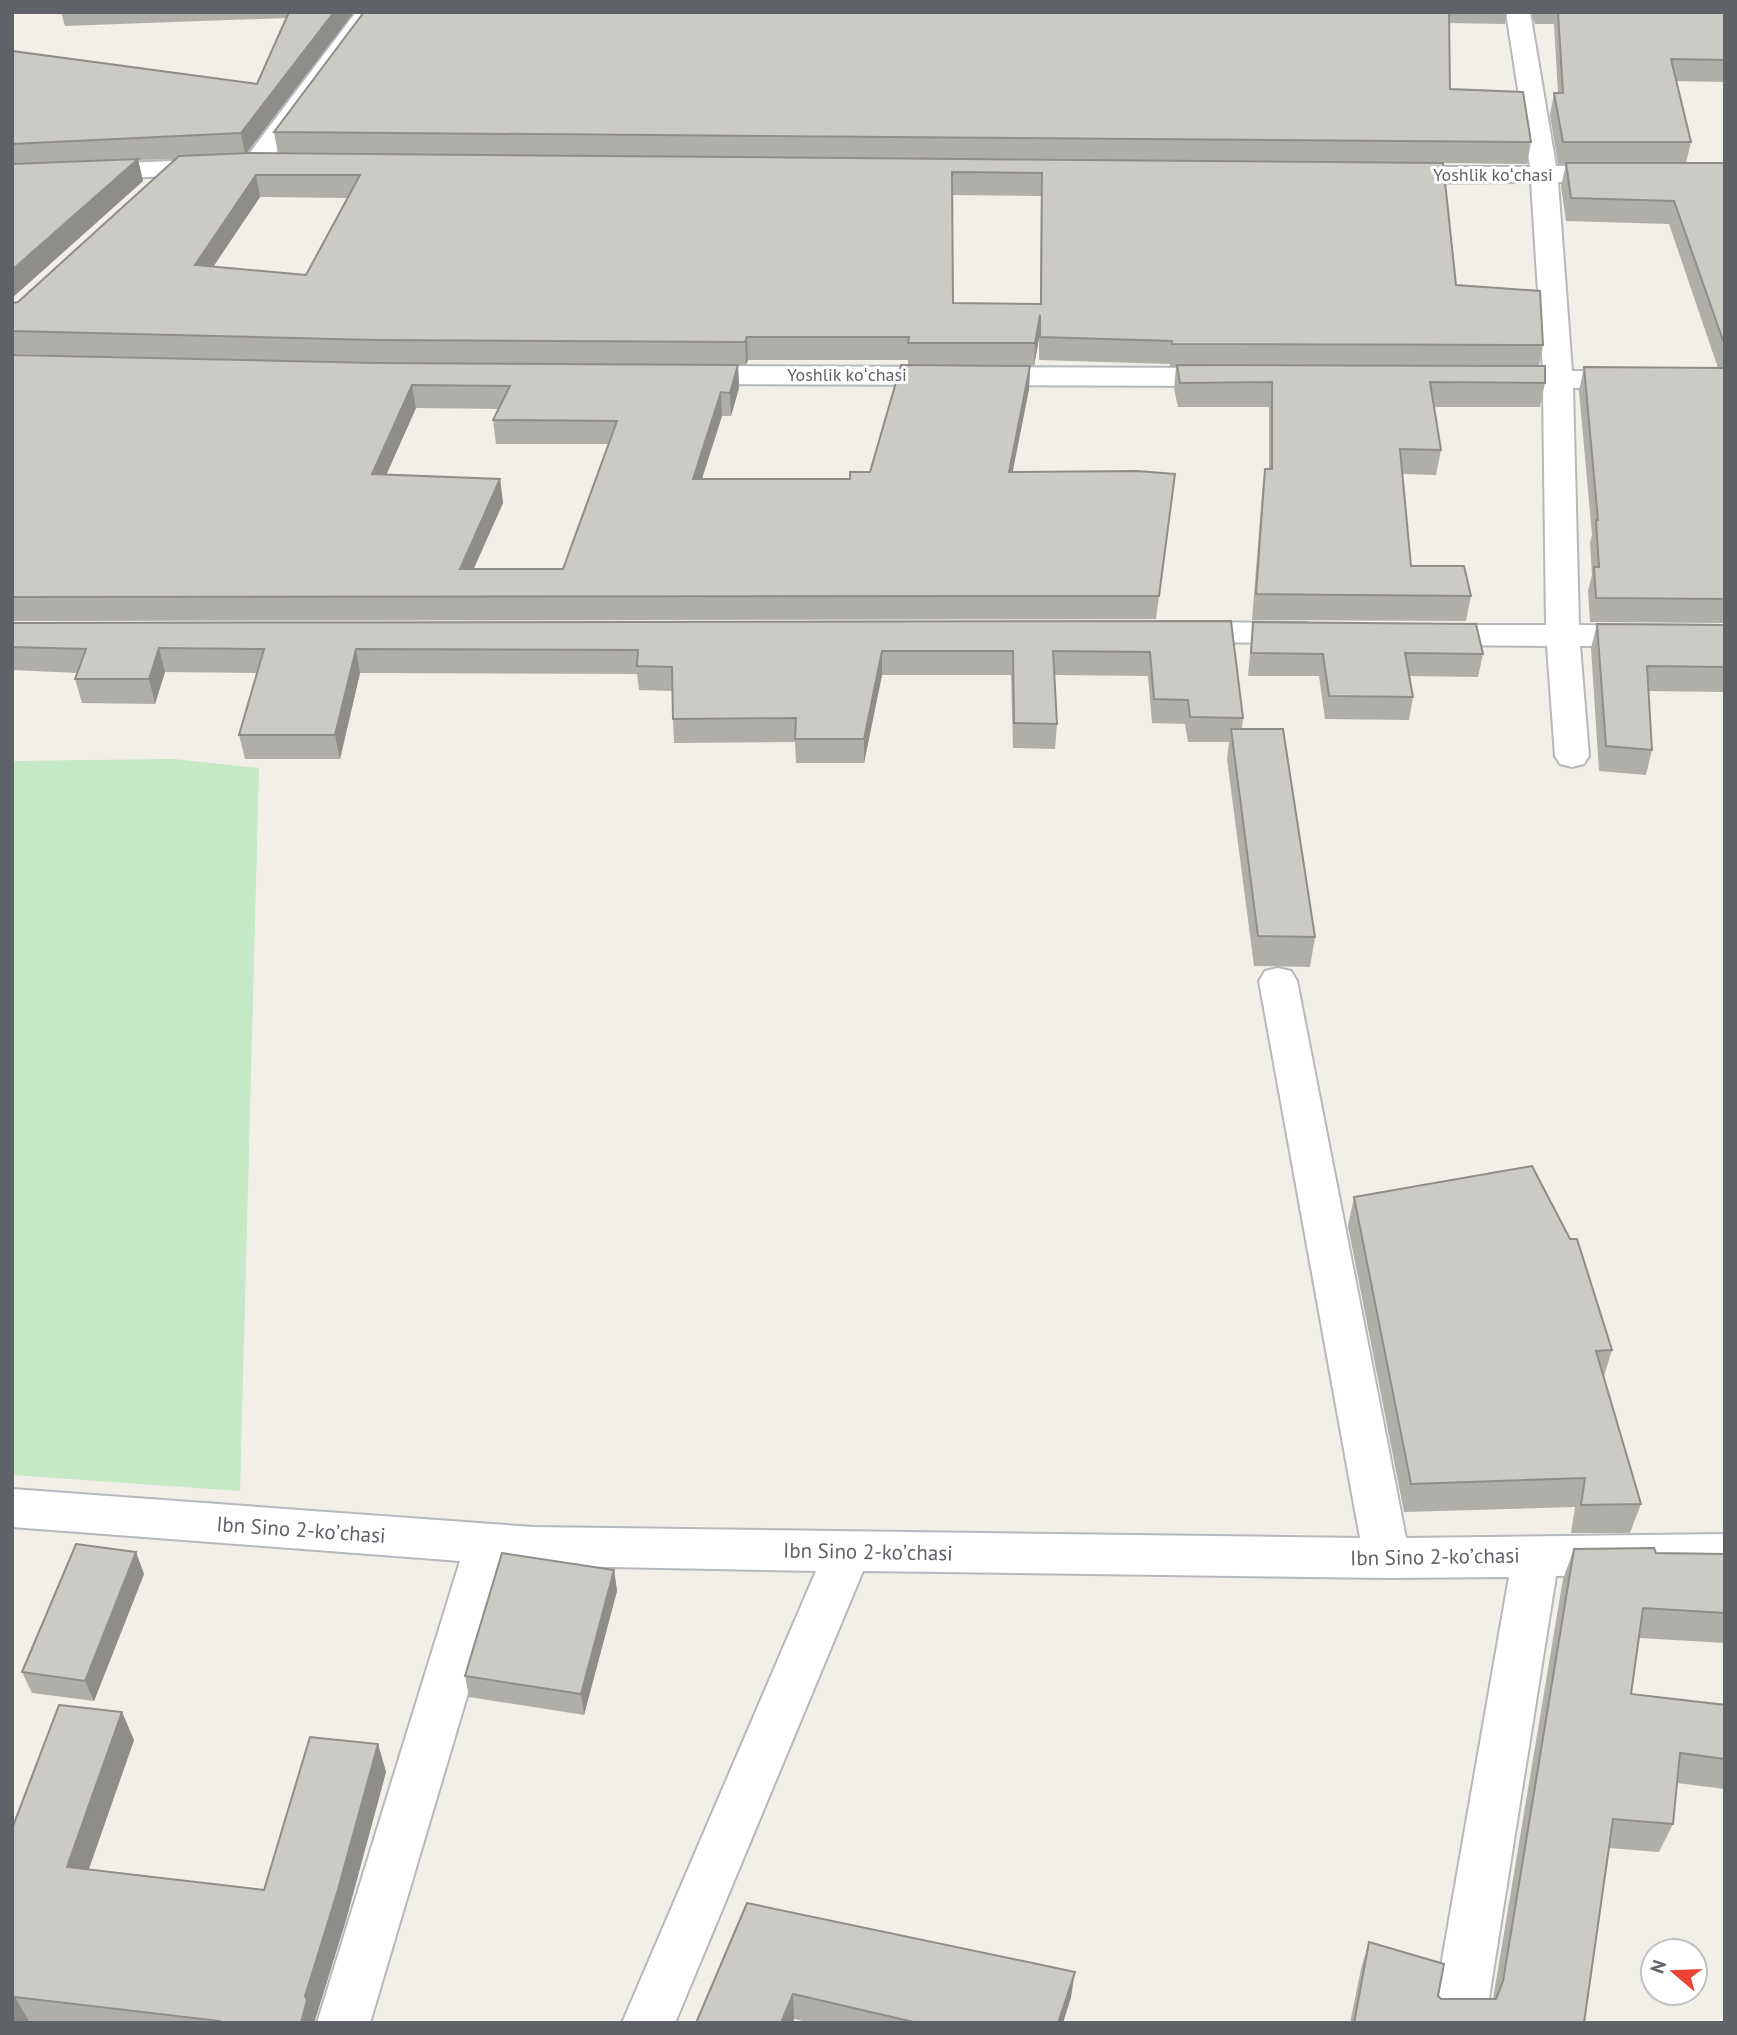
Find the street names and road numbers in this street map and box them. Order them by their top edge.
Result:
street label: Yoshlik koʻchasi [1433,163,1553,186]
street label: Yoshlik koʻchasi [787,363,907,386]
street label: Ibn Sino 2-koʼchasi [215,1510,387,1549]
street label: Ibn Sino 2-koʼchasi [783,1537,953,1566]
street label: Ibn Sino 2-koʼchasi [1350,1542,1520,1571]

